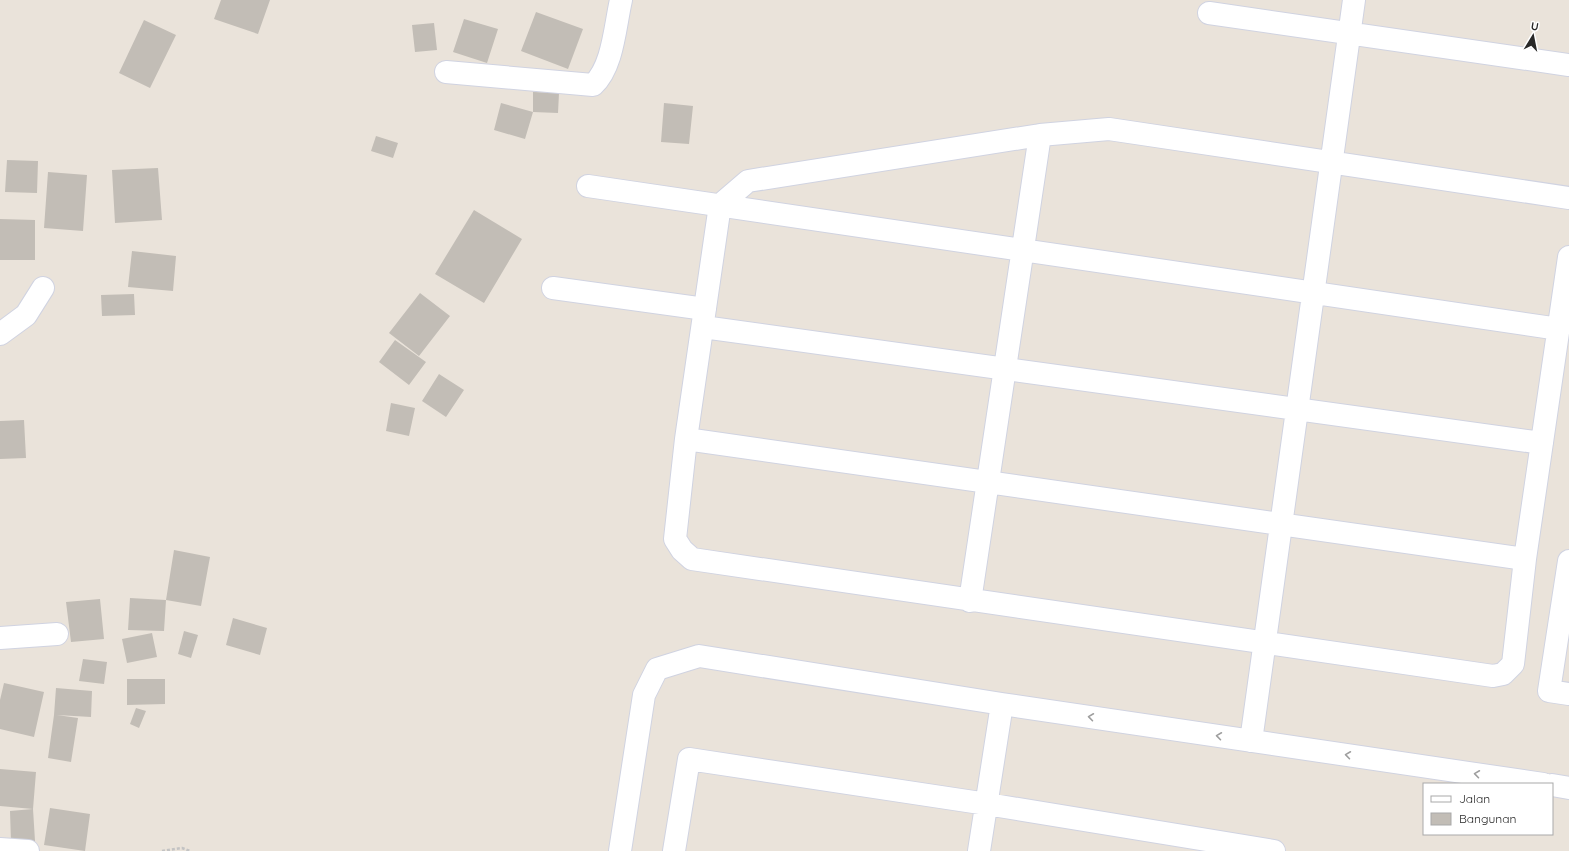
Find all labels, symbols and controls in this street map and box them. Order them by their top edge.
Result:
north arrow [1513,16,1553,56]
text: U [1530,19,1540,34]
one-way arrow [1088,713,1094,722]
one-way arrow [1216,732,1223,741]
one-way arrow [1345,751,1351,760]
one-way arrow [1474,770,1480,779]
legend [1423,783,1553,835]
text: Jalan [1459,791,1490,806]
text: Bangunan [1459,811,1516,826]

